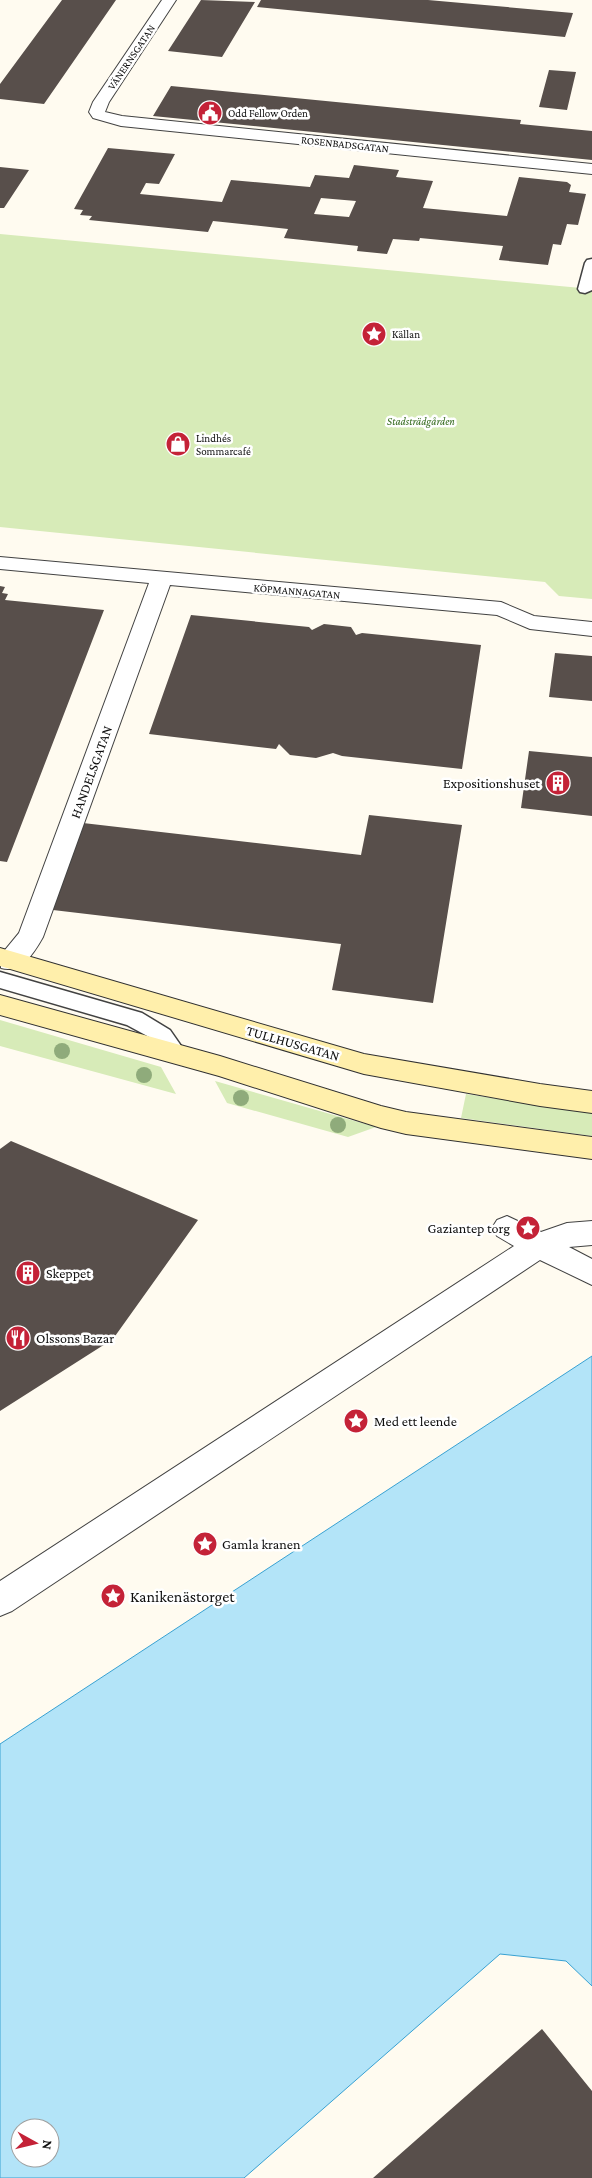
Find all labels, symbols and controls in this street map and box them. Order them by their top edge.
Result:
street label: VÄNERNSGATAN [105,22,157,92]
public building icon: Odd Fellow Orden [197,100,223,126]
place label: Odd Fellow Orden [228,107,308,119]
street label: ROSENBADSGATAN [300,133,390,155]
place icon: Källan [361,321,387,347]
place label: Källan [392,328,420,340]
park label: Stadsträdgården [387,415,455,428]
shop icon: Lindhés Sommarcafé [165,431,191,457]
place label: Lindhés Sommarcafé [196,432,251,457]
street label: KÖPMANNAGATAN [253,581,341,601]
street label: HANDELSGATAN [67,723,115,821]
building icon: Expositionshuset [545,770,571,796]
place label: Expositionshuset [443,775,540,791]
street label: TULLHUSGATAN [245,1022,341,1064]
place icon: Gaziantep torg [515,1215,541,1241]
place label: Gaziantep torg [427,1220,510,1236]
building icon: Skeppet [15,1260,41,1286]
place label: Skeppet [46,1265,91,1281]
restaurant icon: Olssons Bazar [5,1325,31,1351]
place label: Olssons Bazar [36,1330,114,1346]
place icon: Med ett leende [343,1408,369,1434]
place label: Med ett leende [374,1413,457,1429]
place icon: Gamla kranen [192,1531,218,1557]
place label: Gamla kranen [222,1536,301,1552]
place icon: Kanikenästorget [100,1583,126,1609]
place label: Kanikenästorget [130,1588,235,1606]
north arrow [10,2118,60,2168]
text: N [39,2139,56,2151]

